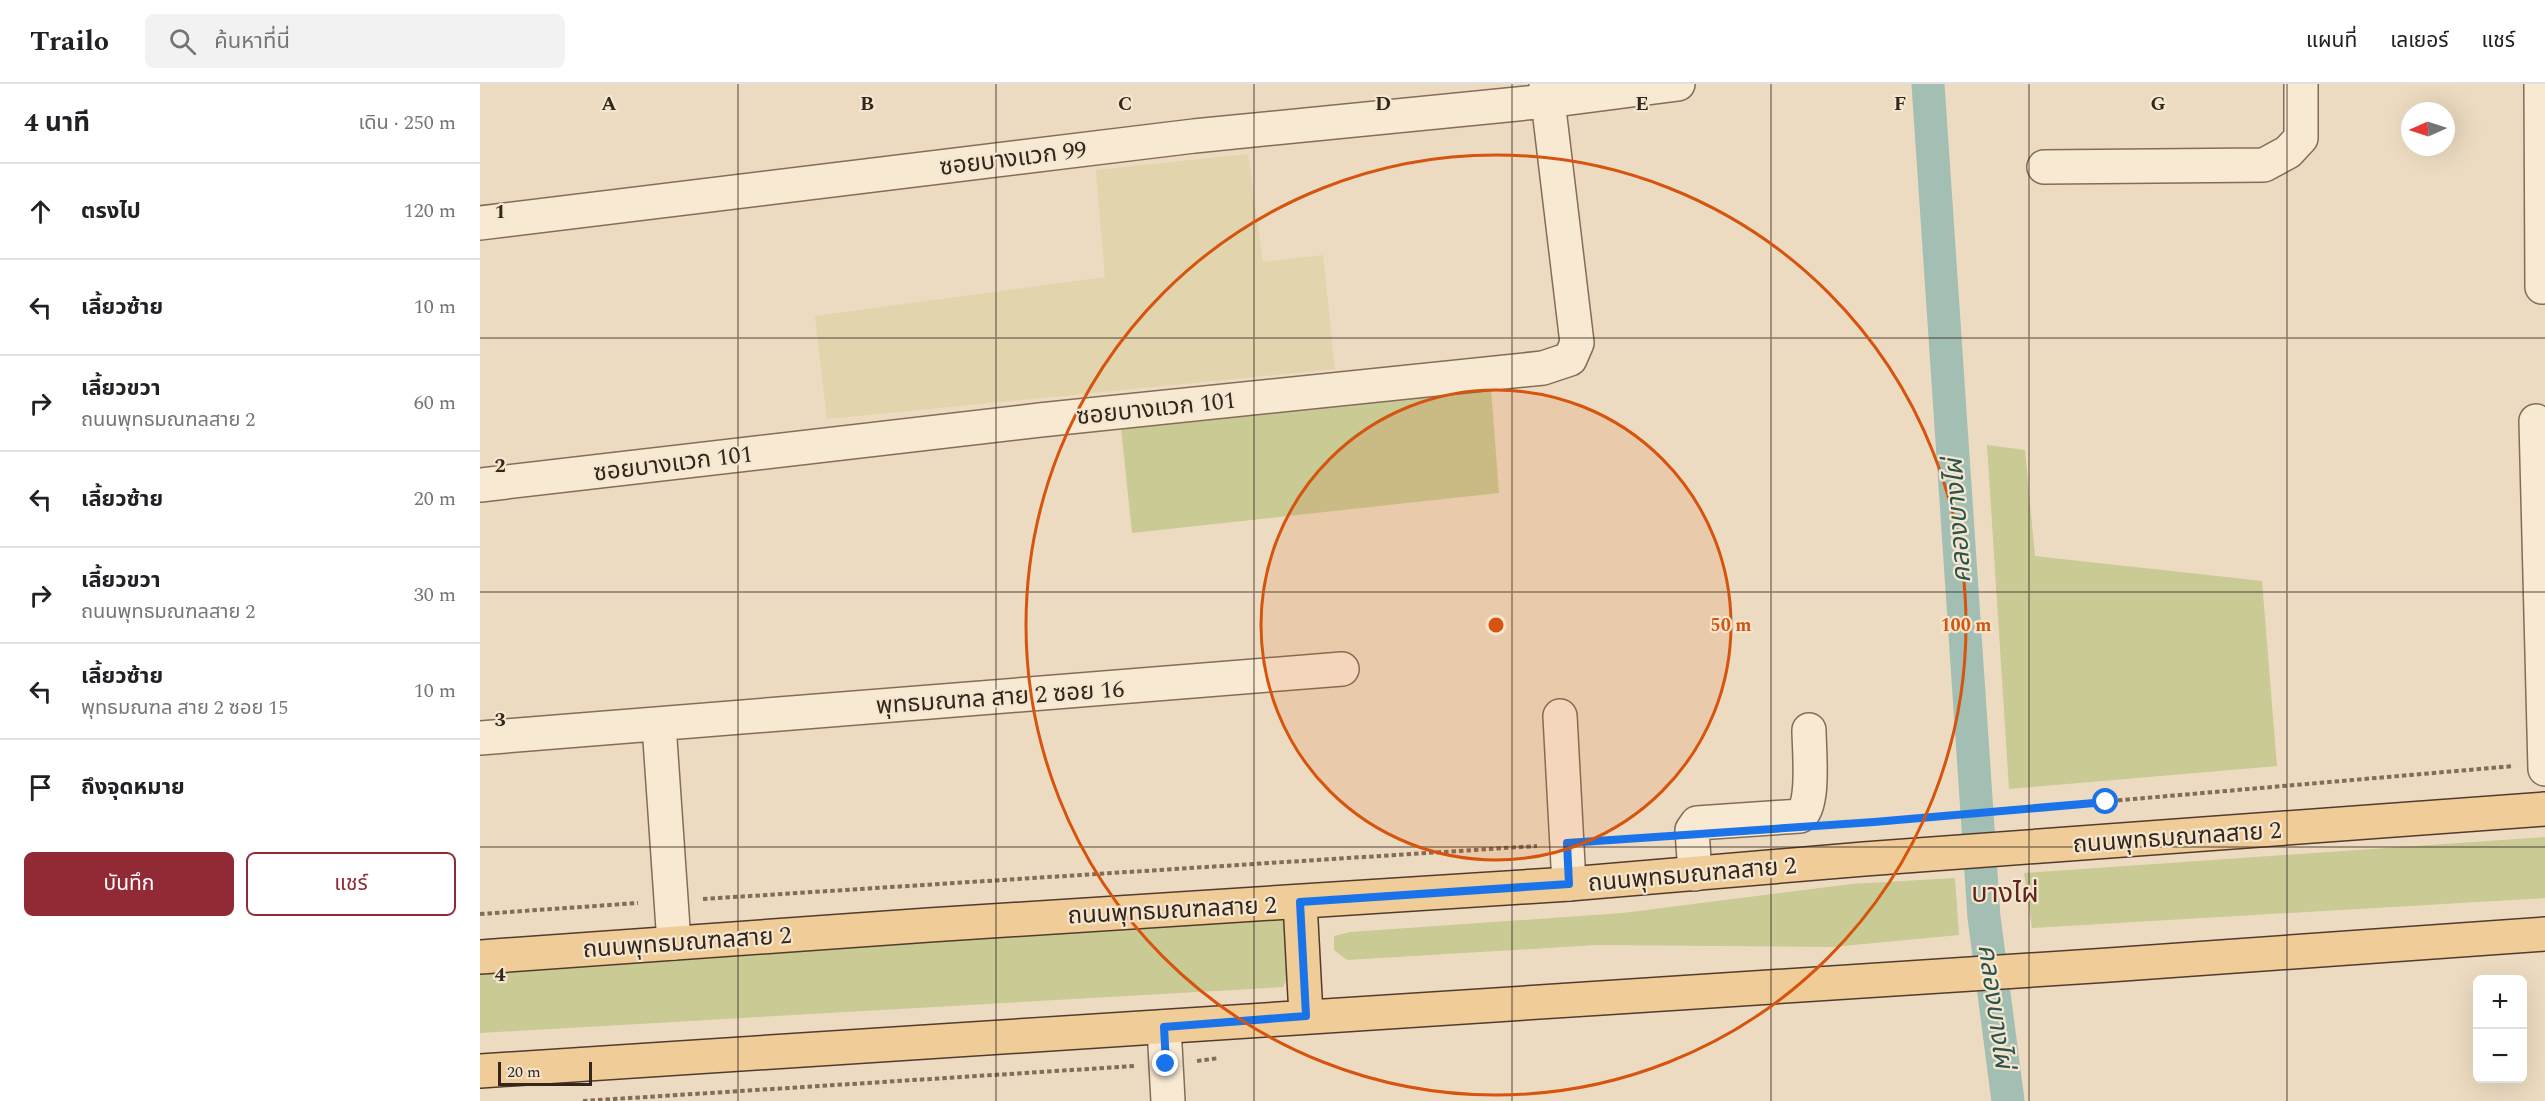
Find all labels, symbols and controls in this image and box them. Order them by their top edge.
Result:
search box [145,14,565,68]
text: Trailo [30,20,109,63]
icon: search [166,25,199,58]
text: ค้นหาที่นี่ [214,25,290,58]
text: แผนที่ [2306,25,2357,57]
text: เลเยอร์ [2390,25,2449,57]
text: แชร์ [2482,25,2515,57]
text: A [601,89,617,119]
text: B [860,89,874,119]
text: C [1118,89,1132,119]
text: D [1375,89,1391,119]
text: E [1635,89,1649,119]
text: F [1894,89,1906,119]
text: G [2150,89,2166,119]
north arrow [2401,102,2455,156]
text: 4 นาที [24,103,90,143]
text: เดิน · 250 m [359,108,456,138]
street label: ซอยบางแวก 99 [937,132,1089,186]
icon: ahead [24,195,57,228]
text: ตรงไป [81,195,141,228]
text: 120 m [404,196,456,226]
text: 1 [494,197,506,227]
icon: left [24,291,57,324]
text: เลี้ยวซ้าย [81,291,163,324]
text: 10 m [414,292,456,322]
text: เลี้ยวขวา [81,372,161,405]
street label: ซอยบางแวก 101 [1075,383,1238,435]
icon: right [24,387,57,420]
text: 60 m [414,388,456,418]
text: ถนนพุทธมณฑลสาย 2 [81,405,255,435]
street label: ซอยบางแวก 101 [591,436,755,492]
text: 2 [494,451,506,481]
water label: คลองบางไผ่ [1933,453,1982,585]
icon: left [24,483,57,516]
text: เลี้ยวซ้าย [81,483,163,516]
text: 20 m [414,484,456,514]
text: เลี้ยวขวา [81,564,161,597]
icon: right [24,579,57,612]
text: 30 m [414,580,456,610]
text: ถนนพุทธมณฑลสาย 2 [81,597,255,627]
text: 50 m [1711,612,1751,639]
text: 100 m [1940,612,1992,639]
centre of rings [1486,615,1506,635]
text: เลี้ยวซ้าย [81,660,163,693]
street label: พุทธมณฑล สาย 2 ซอย 16 [875,671,1125,725]
icon: left [24,675,57,708]
text: 10 m [414,676,456,706]
text: พุทธมณฑล สาย 2 ซอย 15 [81,693,288,723]
text: 3 [494,705,506,735]
icon: arrive [24,771,57,804]
text: ถึงจุดหมาย [81,771,185,804]
route start [2092,788,2118,814]
street label: ถนนพุทธมณฑลสาย 2 [2071,813,2283,863]
street label: ถนนพุทธมณฑลสาย 2 [1586,848,1798,902]
button: บันทึก [24,852,234,916]
button: แชร์ [246,852,456,916]
district label: บางไผ่ [1971,873,2039,915]
street label: ถนนพุทธมณฑลสาย 2 [1067,888,1277,934]
street label: ถนนพุทธมณฑลสาย 2 [581,918,793,968]
water label: คลองบางไผ่ [1967,942,2024,1075]
text: 4 [494,960,506,990]
map controls [2473,975,2527,1083]
button: + [2473,975,2527,1029]
button: − [2473,1029,2527,1083]
route end [1152,1050,1178,1076]
scale bar [498,1059,592,1086]
text: 20 m [507,1060,541,1084]

